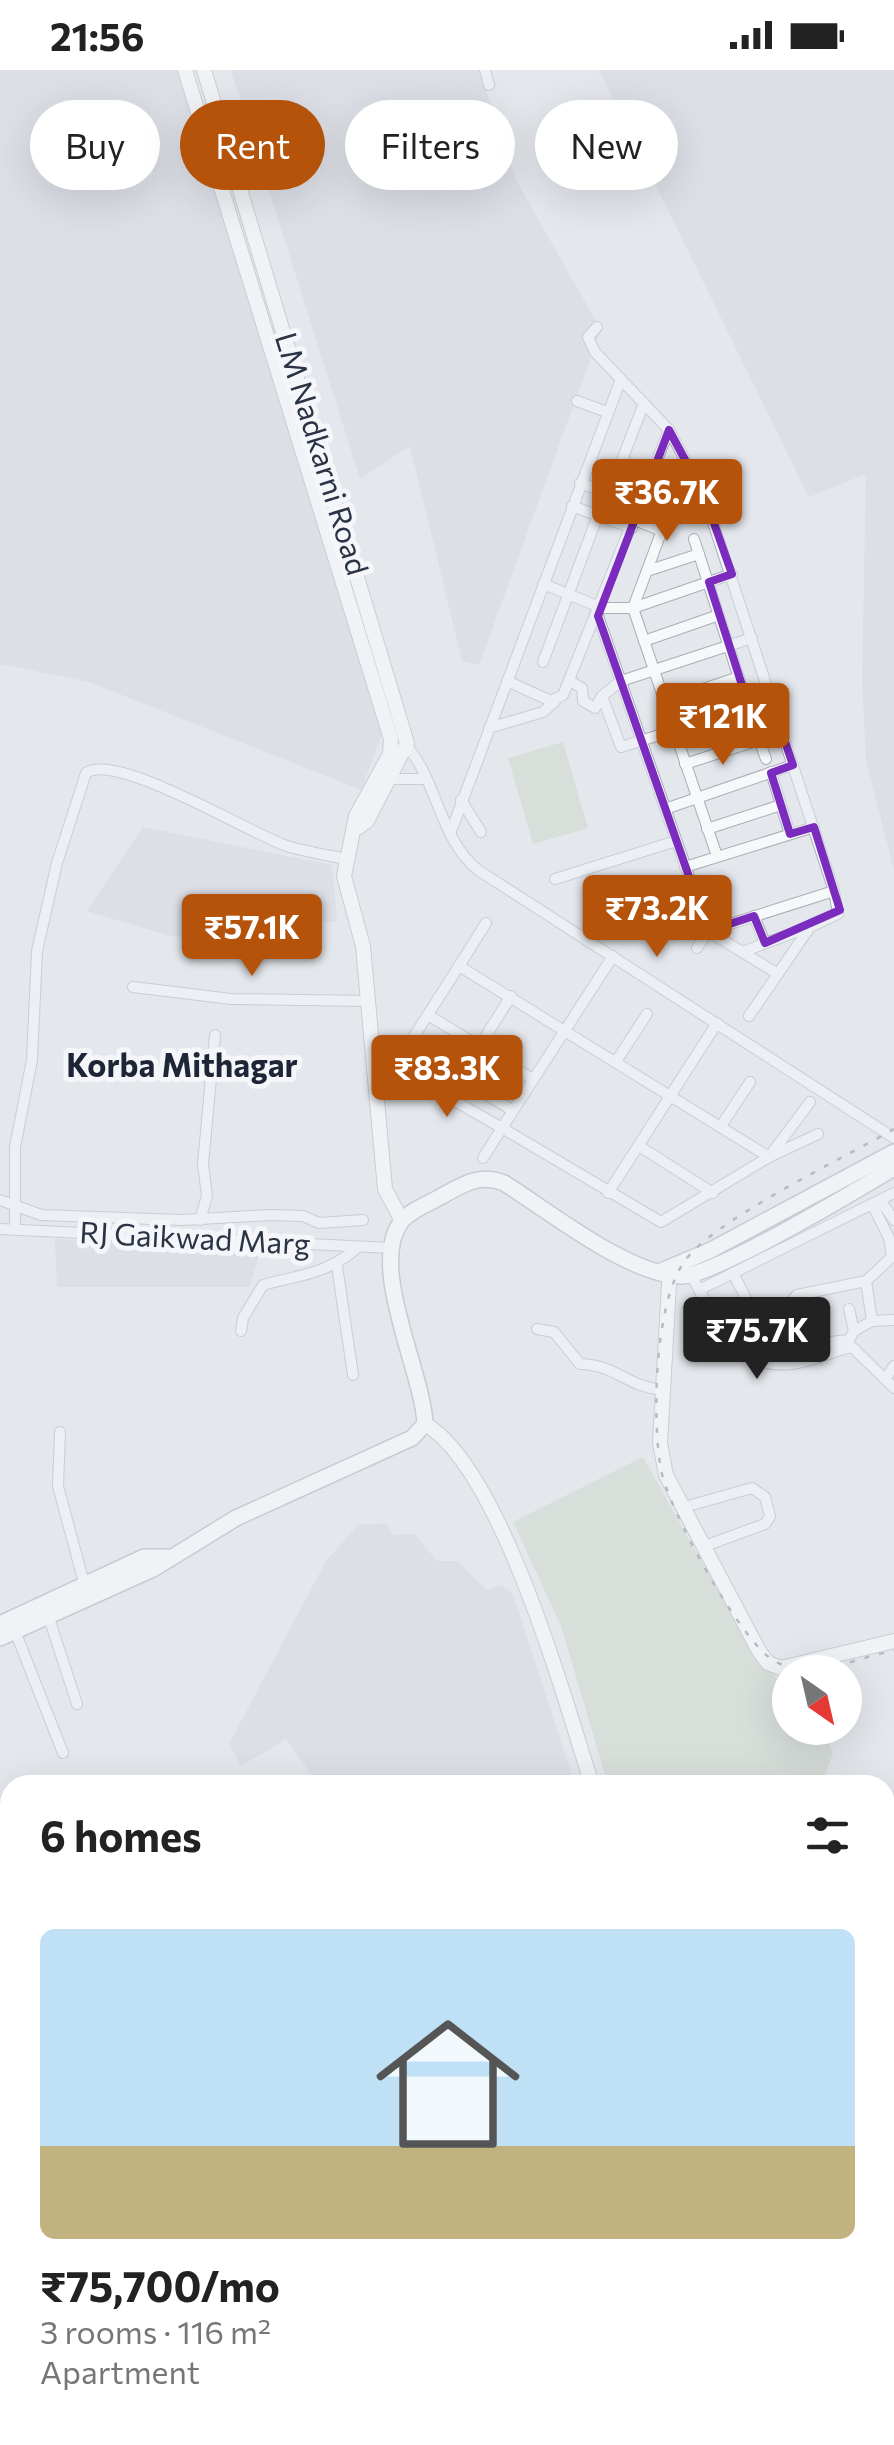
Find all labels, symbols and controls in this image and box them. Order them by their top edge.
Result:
text: 21:56 [50,12,144,59]
chip: Buy [30,100,160,190]
chip: Rent [180,100,325,190]
chip: Filters [345,100,515,190]
chip: New [535,100,678,190]
street label: LM Nadkarni Road [269,327,378,579]
pin: ₹36.7K [586,459,748,544]
text: ₹36.7K [614,471,720,511]
pin: ₹121K [653,683,793,768]
text: ₹121K [678,695,768,735]
pin: ₹73.2K [576,875,738,960]
text: ₹73.2K [605,887,709,927]
pin: ₹57.1K [171,894,333,979]
text: ₹57.1K [204,906,300,946]
pin: ₹83.3K [366,1035,528,1120]
district label: Korba Mithagar [66,1044,298,1084]
text: ₹83.3K [393,1047,501,1087]
street label: RJ Gaikwad Marg [79,1212,311,1261]
pin: ₹75.7K [676,1297,838,1382]
text: ₹75.7K [705,1309,809,1349]
north arrow [772,1655,862,1745]
map controls [772,1655,862,1745]
icon: filters [800,1808,855,1863]
text: 6 homes [40,1809,202,1861]
icon: home [358,1994,538,2174]
text: ₹75,700/mo [40,2259,280,2311]
text: 3 rooms · 116 m² [40,2311,271,2351]
text: Apartment [40,2351,200,2391]

